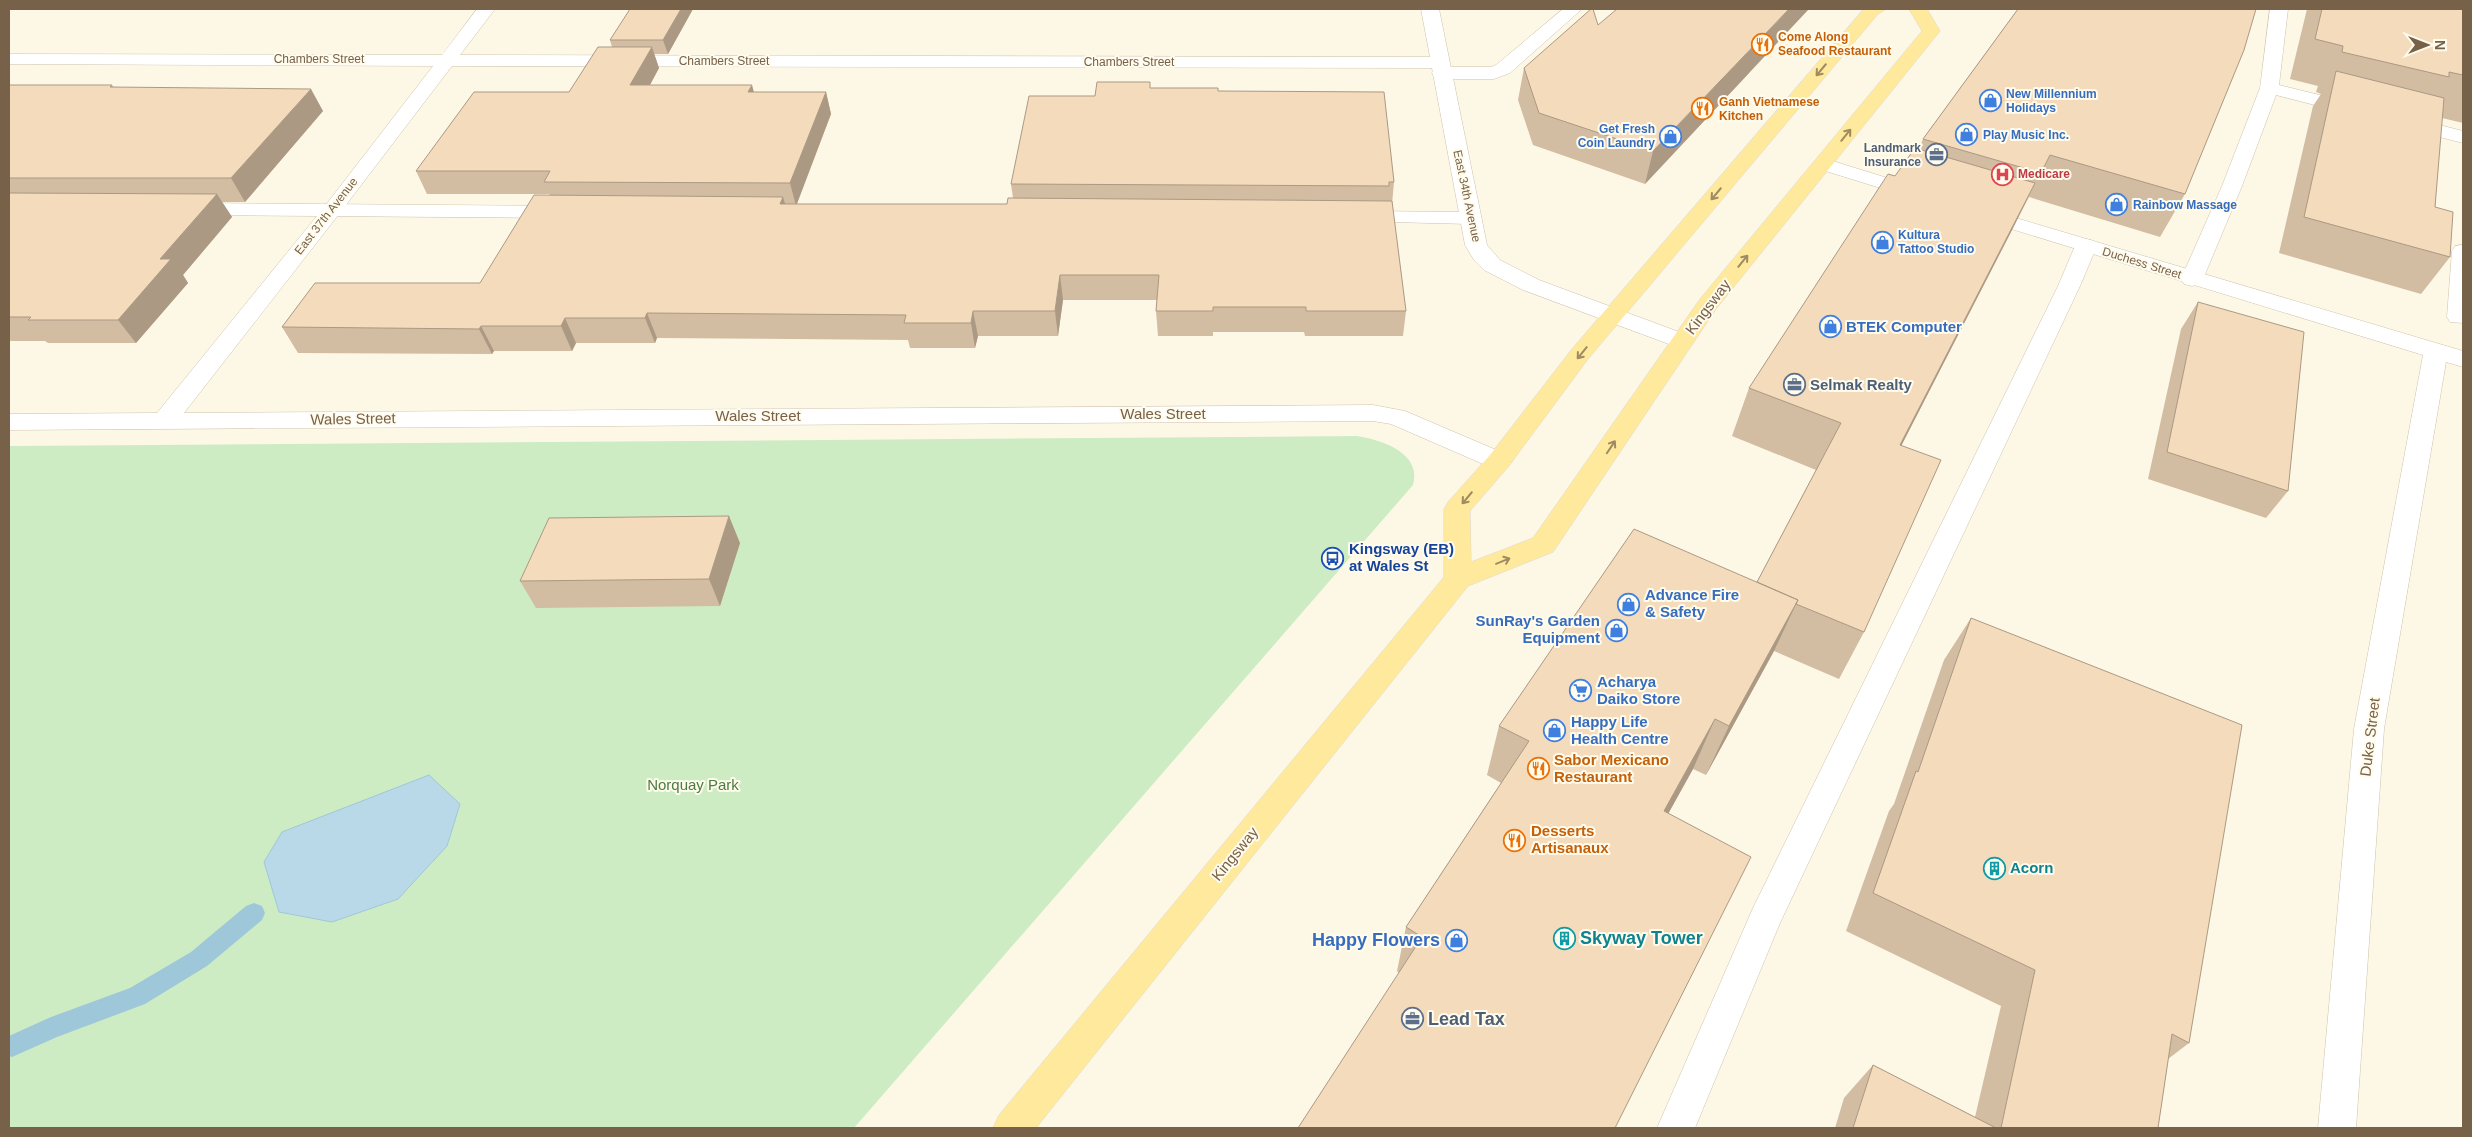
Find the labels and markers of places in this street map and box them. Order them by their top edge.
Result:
place label: Come Along Seafood Restaurant [1778,30,1891,58]
restaurant icon: Come Along Seafood Restaurant [1750,32,1774,56]
place label: New Millennium Holidays [2006,87,2097,115]
shop icon: New Millennium Holidays [1978,89,2002,113]
place label: Ganh Vietnamese Kitchen [1719,95,1820,123]
restaurant icon: Ganh Vietnamese Kitchen [1691,97,1715,121]
place label: Get Fresh Coin Laundry [1578,122,1655,150]
shop icon: Play Music Inc. [1955,123,1979,147]
shop icon: Get Fresh Coin Laundry [1659,124,1683,148]
place label: Play Music Inc. [1983,128,2069,142]
place label: Landmark Insurance [1864,141,1921,169]
office icon: Landmark Insurance [1925,143,1949,167]
hospital icon: Medicare [1990,162,2014,186]
place label: Medicare [2018,167,2070,181]
shop icon: Rainbow Massage [2105,193,2129,217]
place label: Rainbow Massage [2133,198,2237,212]
place label: Kultura Tattoo Studio [1898,228,1974,256]
shop icon: Kultura Tattoo Studio [1870,230,1894,254]
shop icon: BTEK Computer [1818,315,1842,339]
place label: BTEK Computer [1846,318,1962,335]
office icon: Selmak Realty [1782,373,1806,397]
place label: Selmak Realty [1810,376,1912,393]
place label: Kingsway (EB) at Wales St [1349,540,1454,574]
bus stop icon: Kingsway (EB) at Wales St [1321,546,1345,570]
place label: Advance Fire & Safety [1645,586,1739,620]
shop icon: Advance Fire & Safety [1617,592,1641,616]
place label: SunRay's Garden Equipment [1476,612,1600,646]
shop icon: SunRay's Garden Equipment [1604,618,1628,642]
place label: Acharya Daiko Store [1597,673,1680,707]
supermarket icon: Acharya Daiko Store [1569,679,1593,703]
place label: Happy Life Health Centre [1571,713,1669,747]
shop icon: Happy Life Health Centre [1543,719,1567,743]
place label: Sabor Mexicano Restaurant [1554,751,1669,785]
restaurant icon: Sabor Mexicano Restaurant [1526,757,1550,781]
place label: Desserts Artisanaux [1531,822,1609,856]
restaurant icon: Desserts Artisanaux [1503,828,1527,852]
building icon: Acorn [1982,856,2006,880]
place label: Acorn [2010,859,2053,876]
building icon: Skyway Tower [1552,926,1576,950]
shop icon: Happy Flowers [1444,928,1468,952]
place label: Skyway Tower [1580,928,1703,948]
place label: Happy Flowers [1312,930,1440,950]
office icon: Lead Tax [1400,1007,1424,1031]
place label: Lead Tax [1428,1009,1505,1029]

